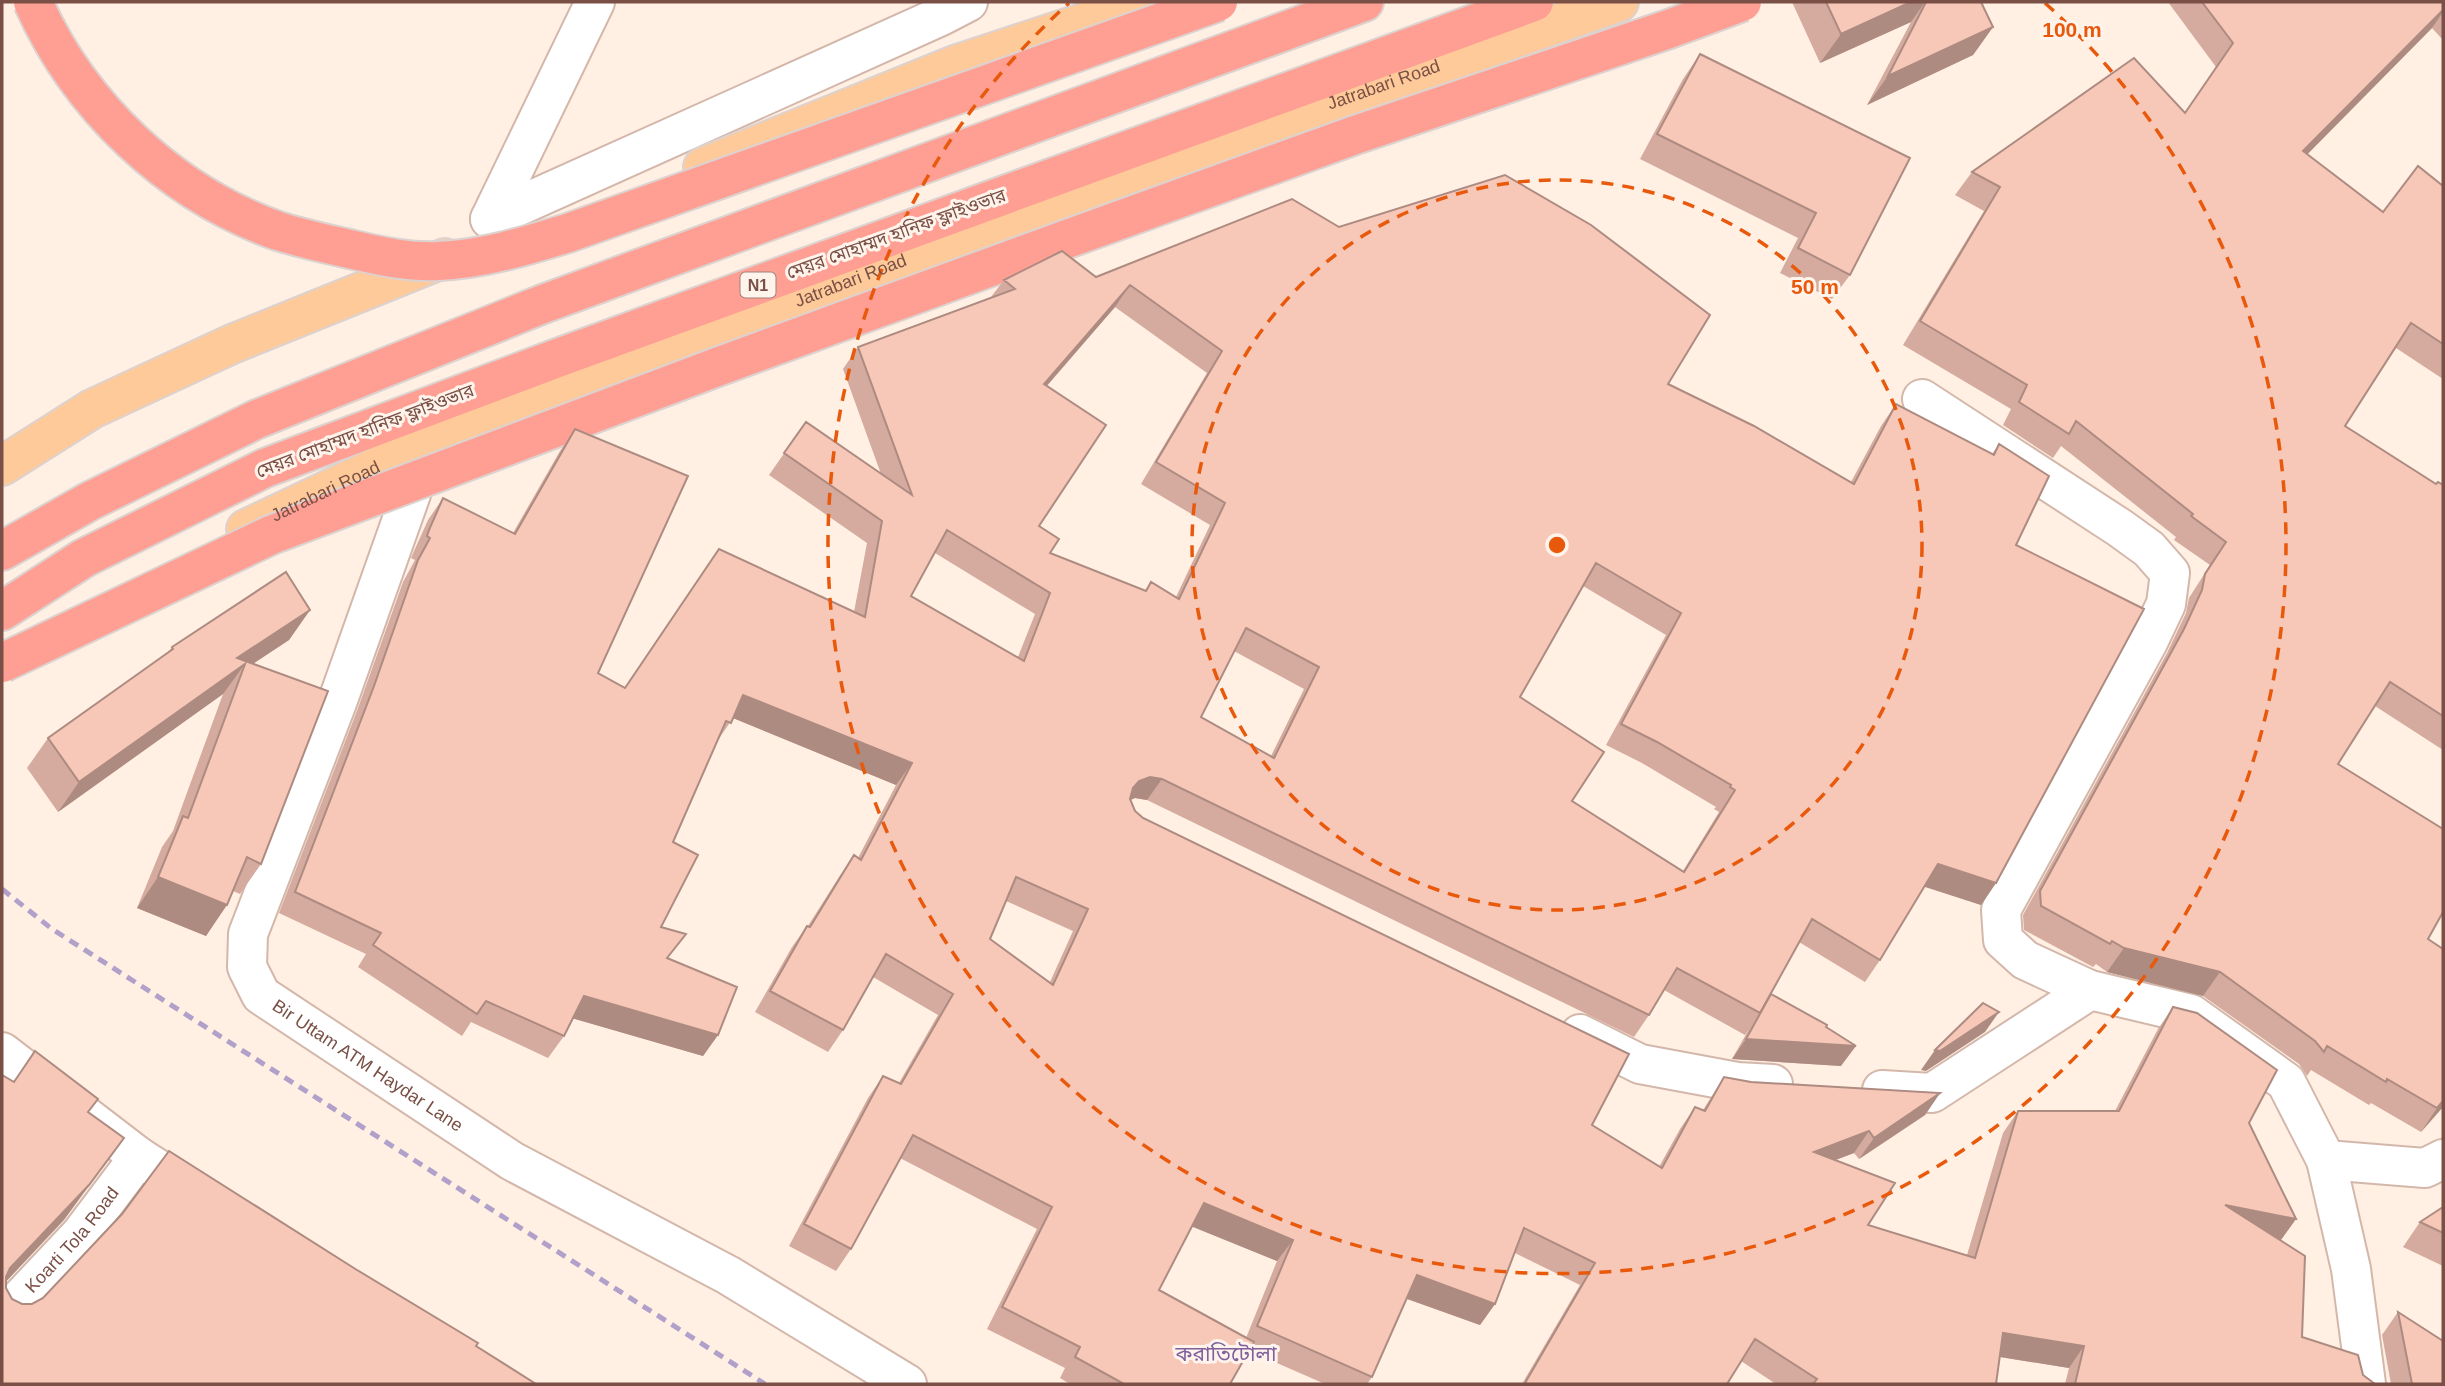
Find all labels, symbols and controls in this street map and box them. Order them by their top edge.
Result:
text: 100 m [2042,18,2102,41]
street label: Jatrabari Road [1325,56,1443,114]
street label: মেয়র মোহাম্মদ হানিফ ফ্লাইওভার [784,185,1009,284]
street label: Jatrabari Road [792,250,909,311]
road number: N1 [740,272,776,298]
text: 50 m [1791,275,1839,298]
street label: মেয়র মোহাম্মদ হানিফ ফ্লাইওভার [253,380,477,483]
street label: Jatrabari Road [268,457,383,526]
centre of rings [1545,533,1569,557]
street label: Bir Uttam ATM Haydar Lane [269,995,467,1136]
street label: Koarti Tola Road [21,1183,123,1297]
district label: করাতিটোলা [1174,1342,1277,1365]

